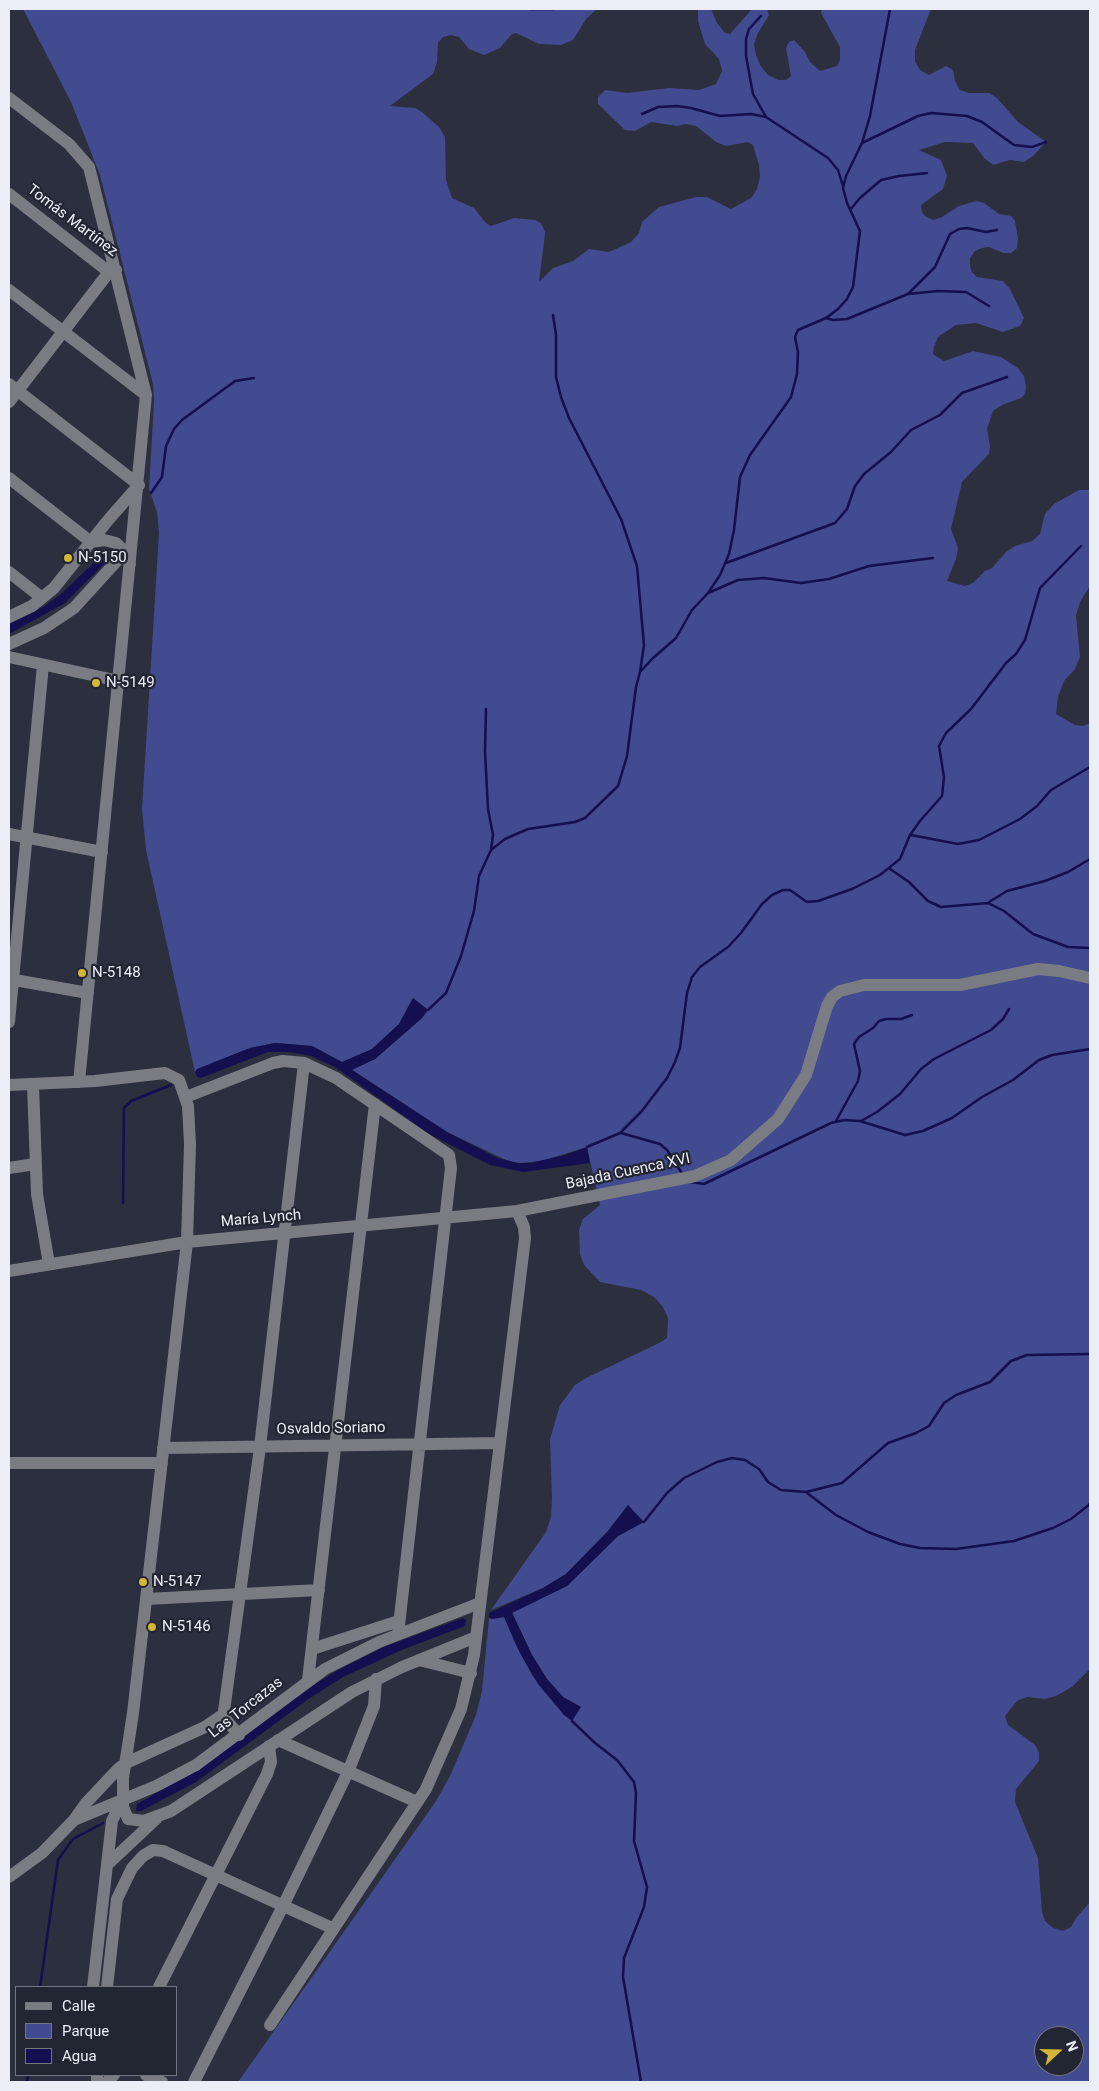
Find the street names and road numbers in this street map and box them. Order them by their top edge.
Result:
street label: Tomás Martínez [23,181,121,261]
street label: Bajada Cuenca XVI [564,1150,692,1194]
street label: María Lynch [220,1207,302,1231]
street label: Osvaldo Soriano [276,1419,386,1439]
street label: Las Torcazas [205,1674,287,1742]

